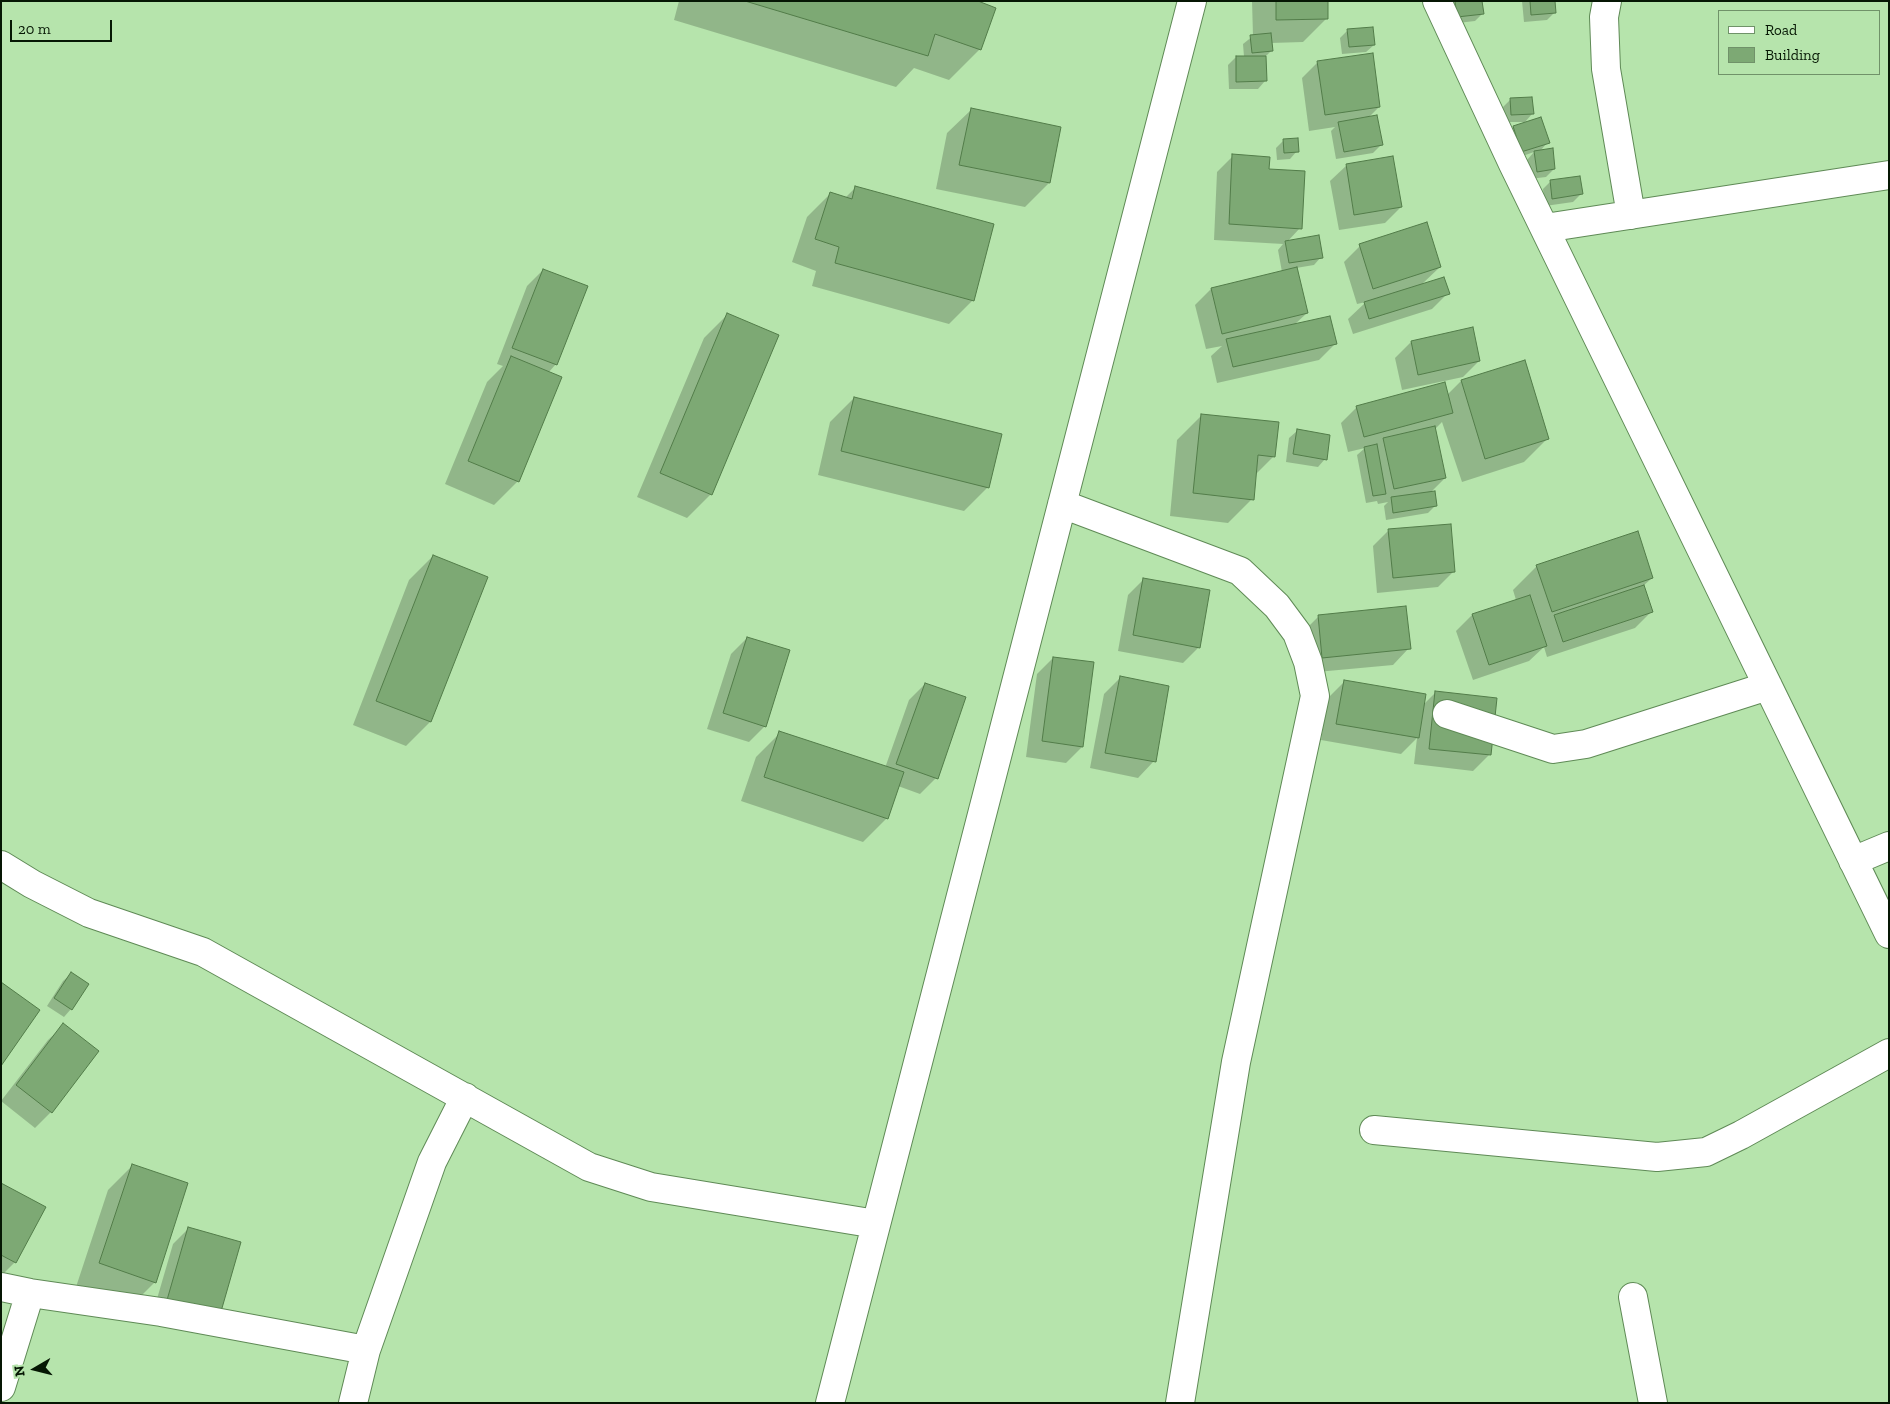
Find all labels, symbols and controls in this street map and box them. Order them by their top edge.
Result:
scale bar [12,10,115,42]
legend [1718,10,1880,75]
text: 20 m [18,20,51,38]
text: Road [1765,21,1797,39]
text: Building [1765,46,1820,64]
north arrow [10,1344,60,1394]
text: N [10,1365,29,1378]

